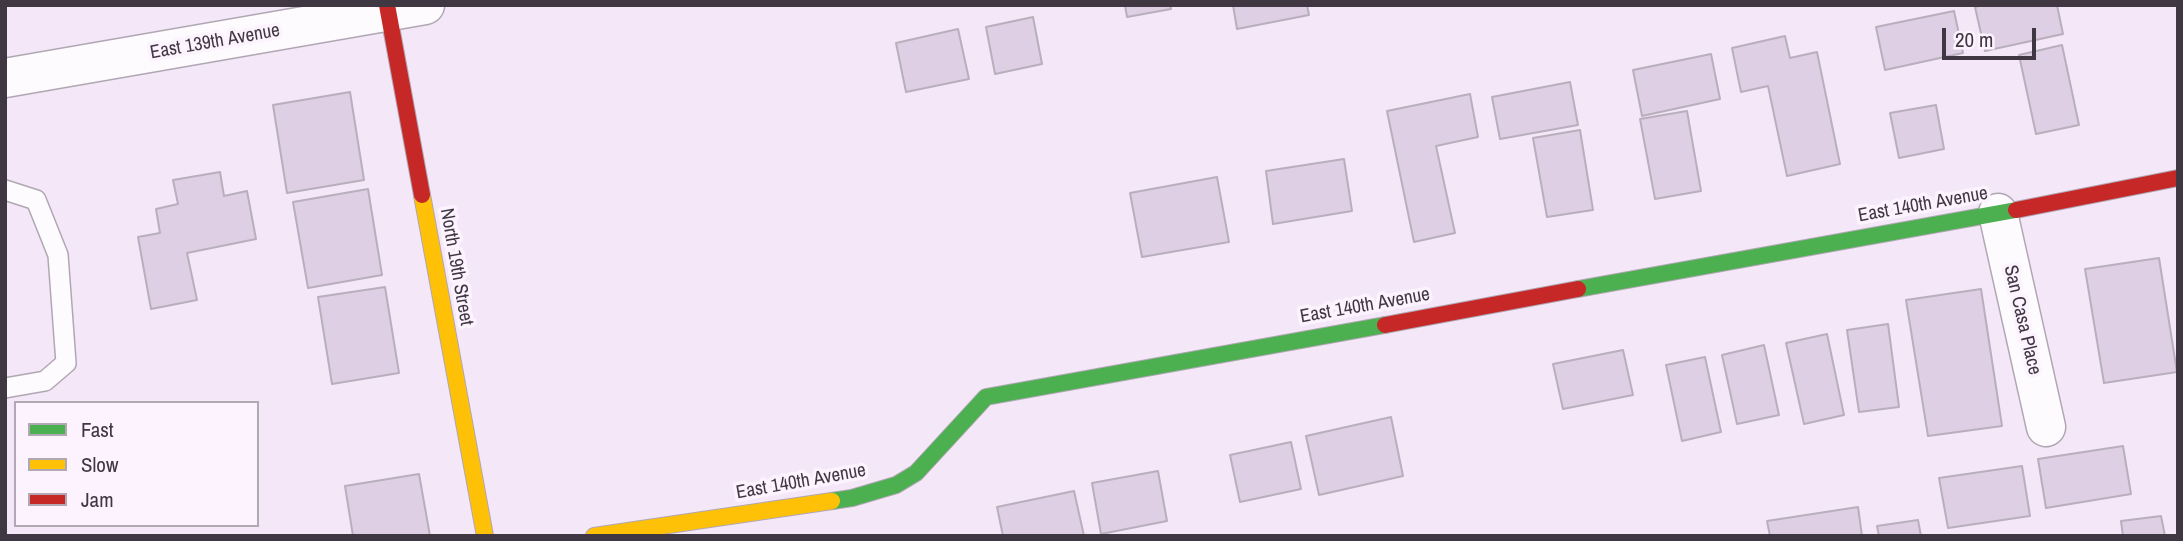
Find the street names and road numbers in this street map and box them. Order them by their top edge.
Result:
street label: East 139th Avenue [148,19,282,65]
street label: East 140th Avenue [1856,182,1990,228]
street label: North 19th Street [434,207,478,327]
street label: San Casa Place [1998,263,2046,377]
street label: East 140th Avenue [1298,283,1432,329]
street label: East 140th Avenue [734,459,868,505]

